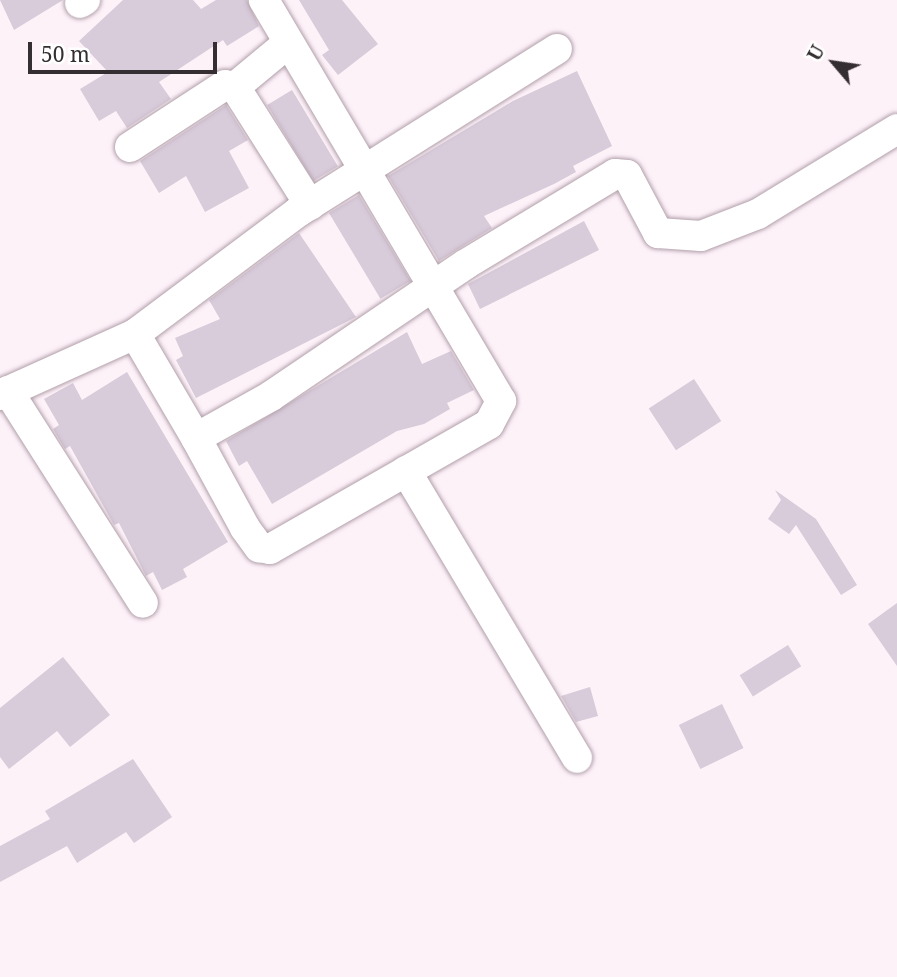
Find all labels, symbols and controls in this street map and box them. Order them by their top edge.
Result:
scale bar [32,28,220,72]
north arrow [799,28,869,98]
text: 50 m [41,40,90,68]
text: U [801,40,830,65]

